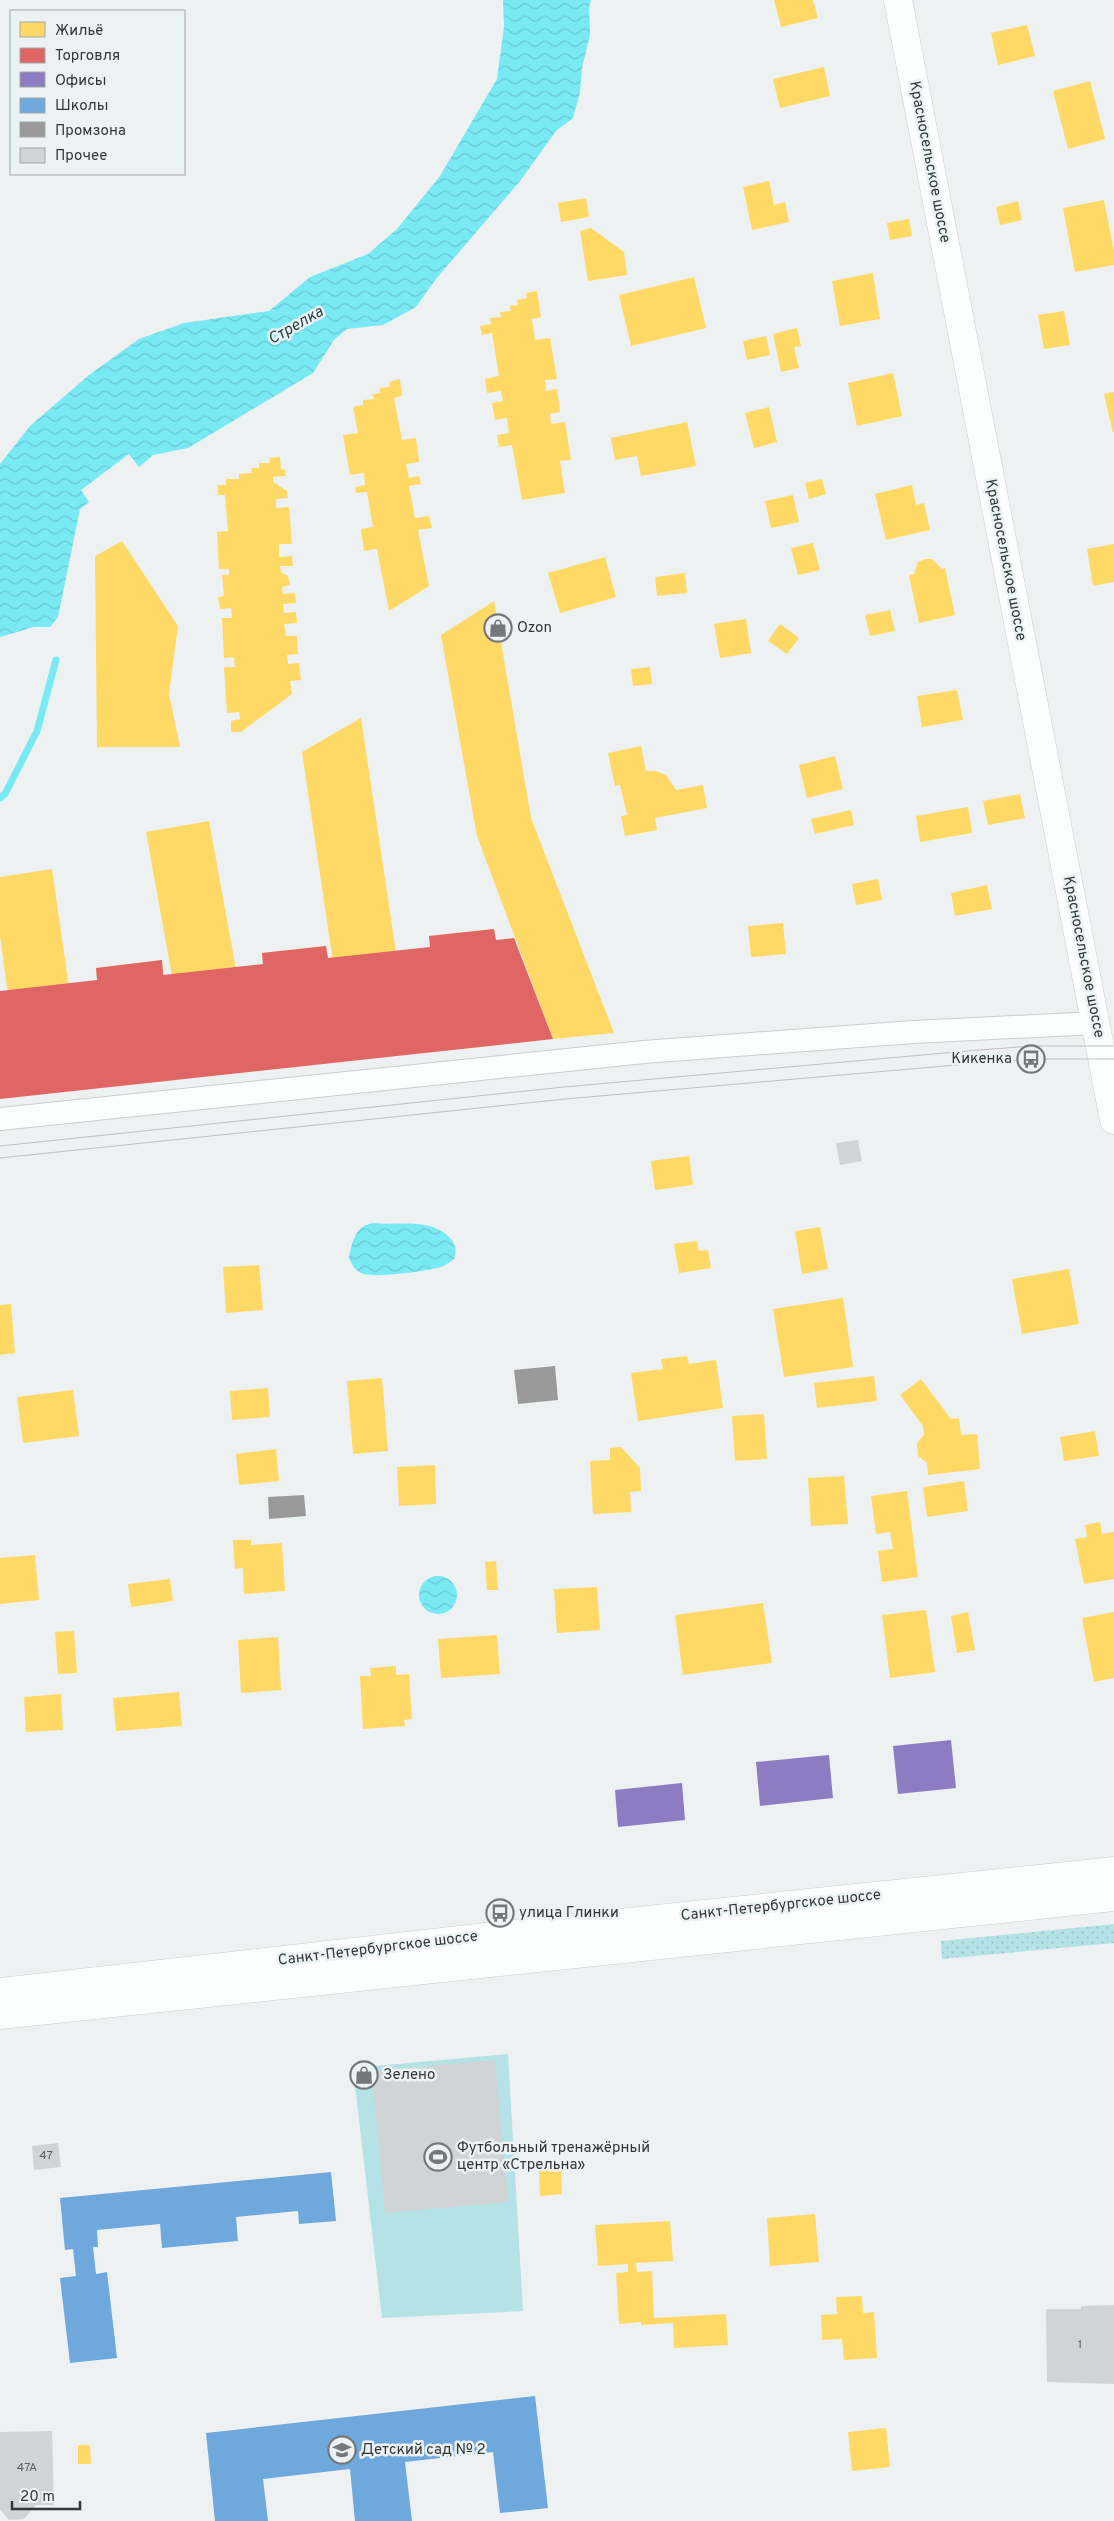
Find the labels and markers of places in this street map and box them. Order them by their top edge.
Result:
shop icon: Ozon [483,613,513,643]
place label: Ozon [517,619,552,638]
bus stop icon: Кикенка [1016,1044,1046,1074]
place label: Кикенка [951,1050,1012,1069]
bus stop icon: улица Глинки [485,1898,515,1928]
place label: улица Глинки [519,1904,619,1923]
shop icon: Зелено [349,2060,379,2090]
place label: Зелено [383,2066,435,2085]
place label: Футбольный тренажёрный центр «Стрельна» [457,2139,650,2175]
sports icon: Футбольный тренажёрный центр «Стрельна» [423,2142,453,2172]
school or university icon: Детский сад № 2 [327,2435,357,2465]
place label: Детский сад № 2 [361,2441,486,2460]

